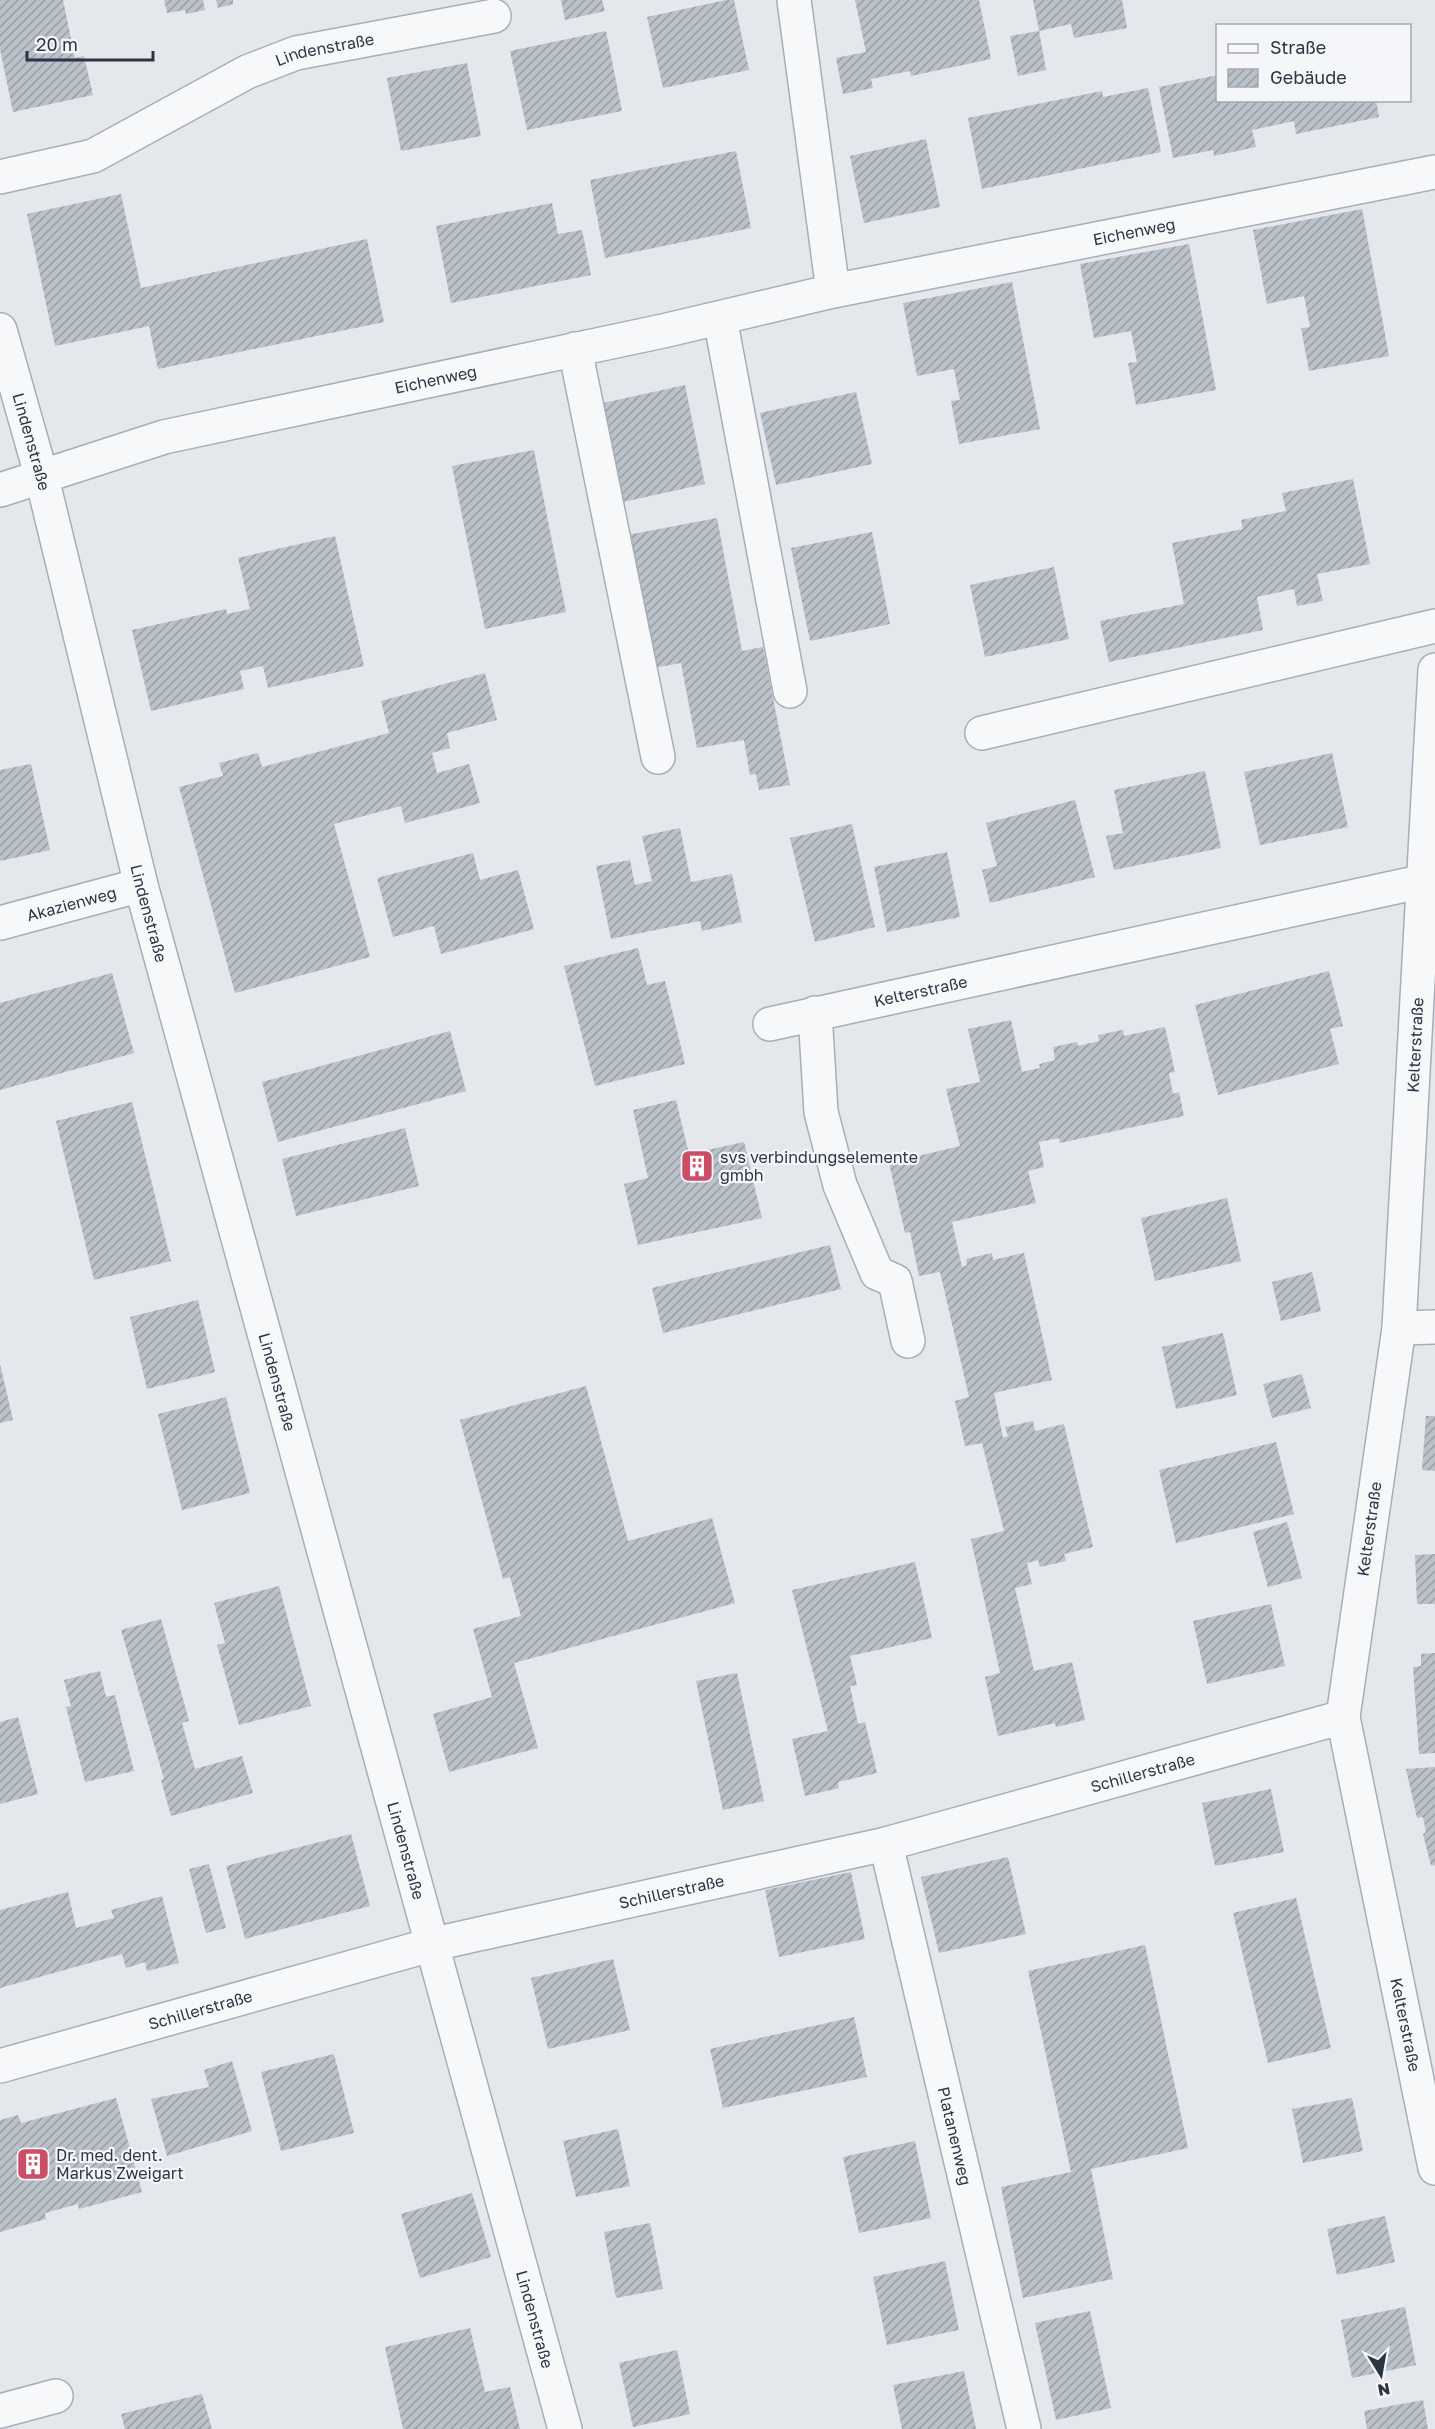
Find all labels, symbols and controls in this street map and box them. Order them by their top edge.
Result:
scale bar [27,24,153,62]
legend [1216,24,1411,102]
street label: Lindenstraße [272,29,376,70]
text: 20 m [36,33,78,55]
text: Straße [1270,36,1326,58]
text: Gebäude [1270,66,1347,88]
street label: Eichenweg [1091,214,1177,249]
street label: Eichenweg [393,361,479,398]
street label: Lindenstraße [8,390,55,493]
street label: Lindenstraße [126,862,172,965]
street label: Akazienweg [24,882,118,925]
street label: Kelterstraße [872,971,969,1011]
street label: Kelterstraße [1403,997,1427,1093]
place label: svs verbindungselemente gmbh [720,1147,918,1185]
building icon: svs verbindungselemente gmbh [679,1148,715,1184]
street label: Lindenstraße [254,1331,300,1433]
street label: Kelterstraße [1352,1480,1386,1578]
street label: Schillerstraße [1088,1749,1197,1797]
street label: Lindenstraße [383,1799,429,1902]
street label: Schillerstraße [617,1870,726,1913]
street label: Kelterstraße [1386,1976,1425,2073]
street label: Schillerstraße [146,1986,255,2034]
street label: Platanenweg [934,2085,976,2187]
place label: Dr. med. dent. Markus Zweigart [56,2145,184,2183]
building icon: Dr. med. dent. Markus Zweigart [15,2146,51,2182]
street label: Lindenstraße [512,2268,558,2370]
north arrow [1351,2345,1411,2405]
text: N [1376,2379,1392,2401]

